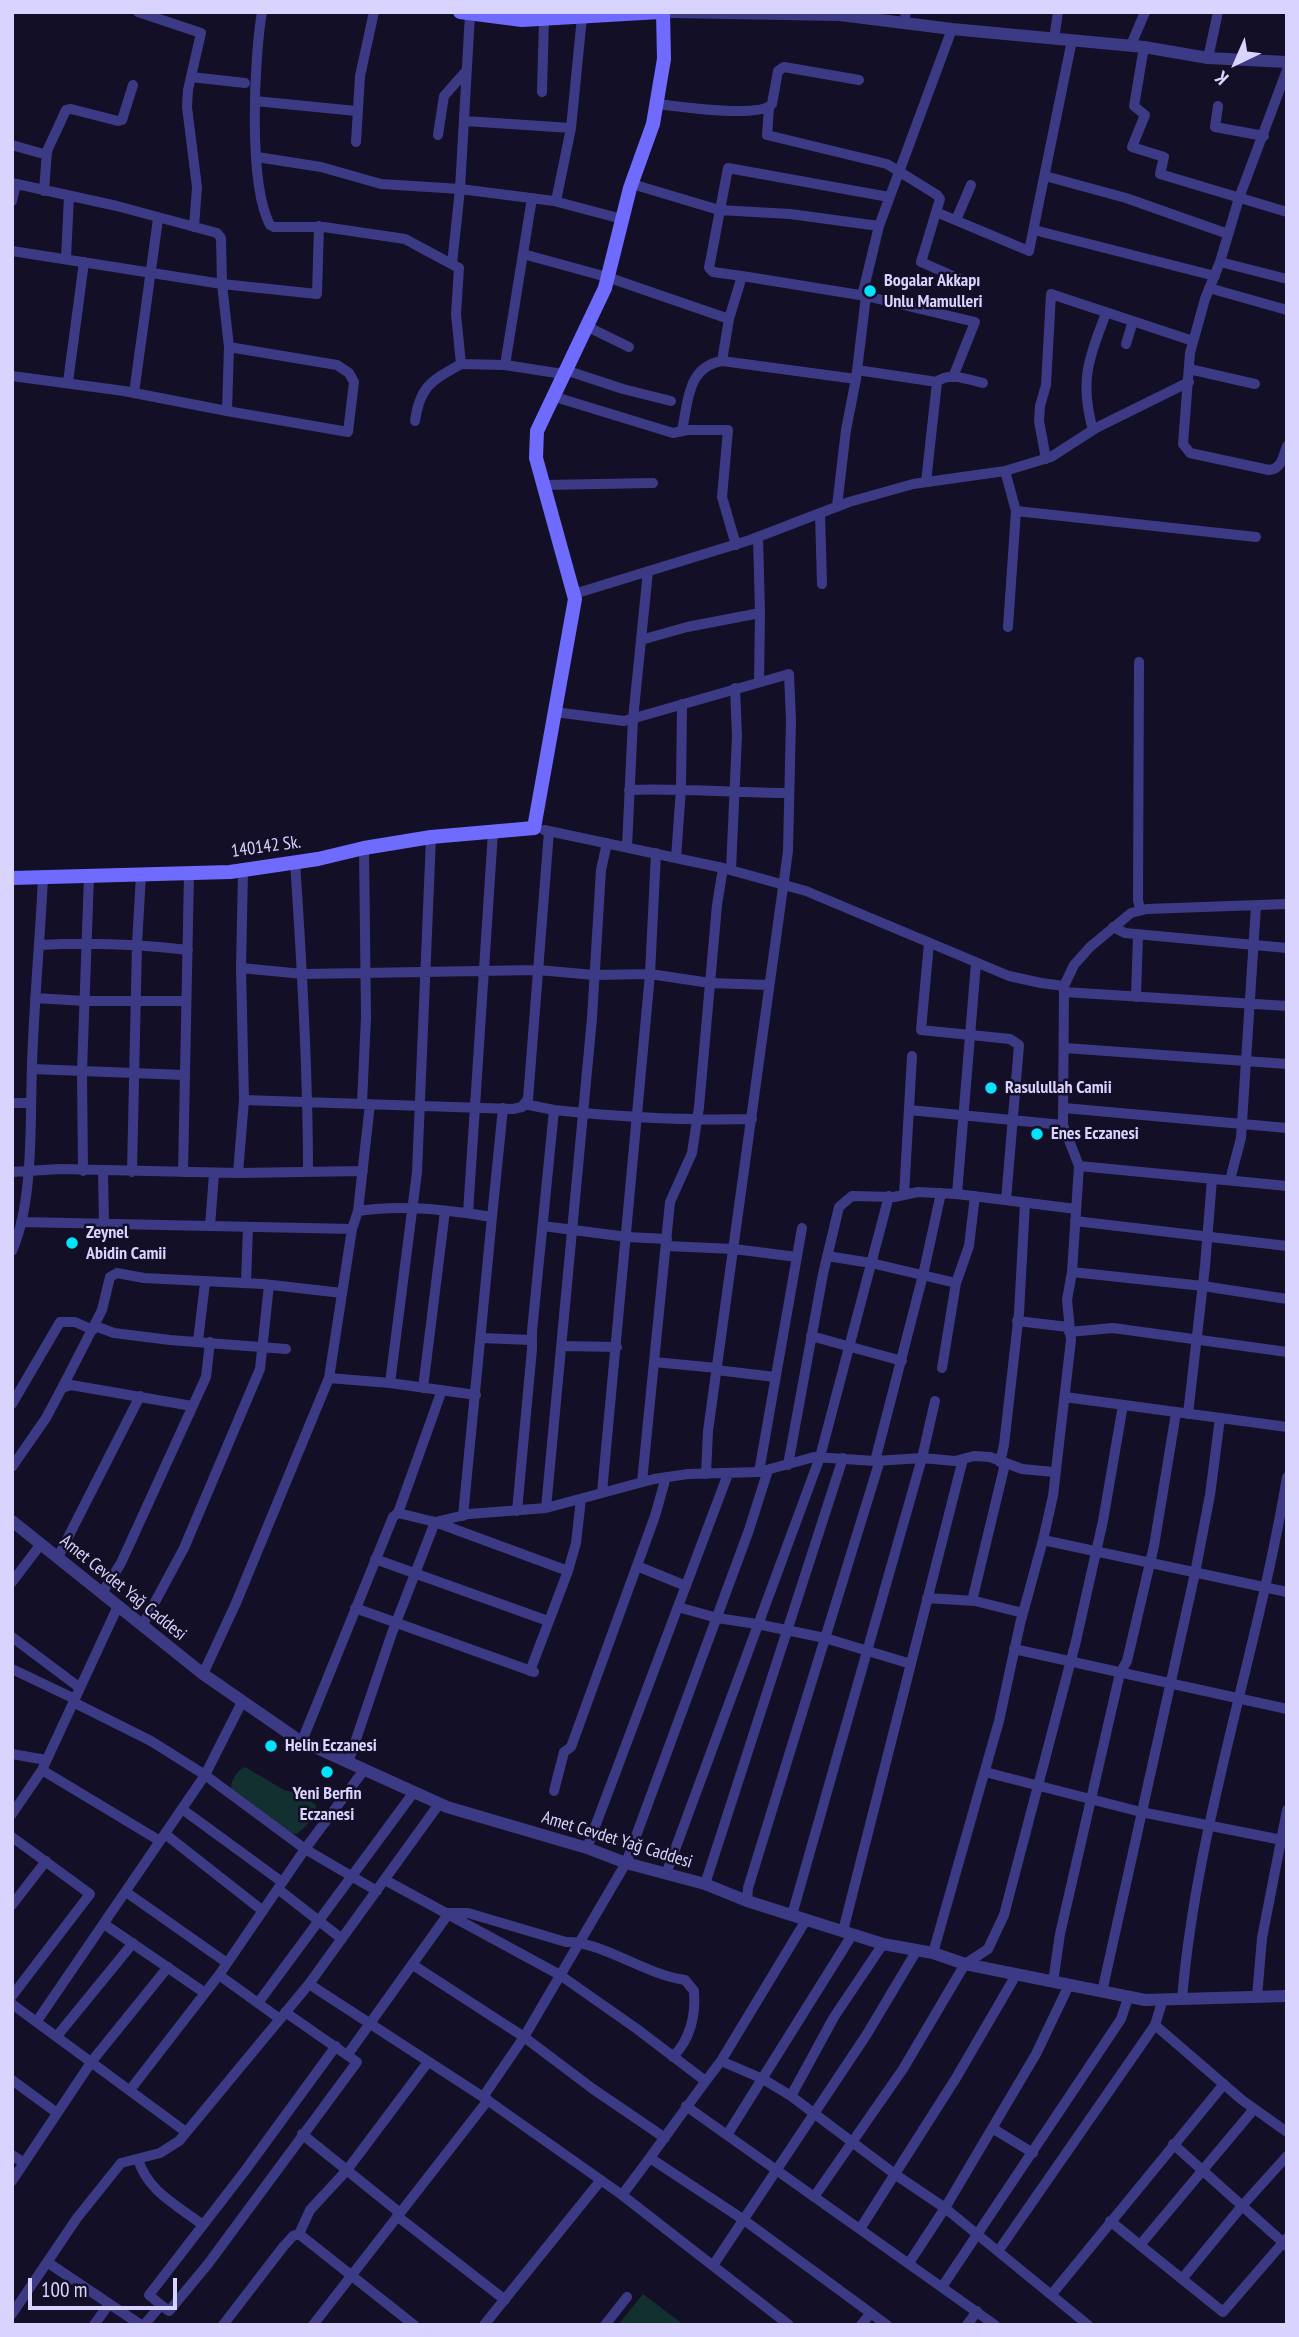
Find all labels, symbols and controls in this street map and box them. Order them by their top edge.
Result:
north arrow [1201,28,1271,98]
text: K [1210,66,1233,90]
place label: Bogalar Akkapı Unlu Mamulleri [884,270,983,312]
marker: Bogalar Akkapı Unlu Mamulleri [862,283,878,299]
street label: 140142 Sk. [230,831,302,863]
place label: Rasulullah Camii [1005,1077,1112,1099]
marker: Rasulullah Camii [983,1080,999,1096]
place label: Enes Eczanesi [1051,1123,1139,1145]
marker: Enes Eczanesi [1029,1126,1045,1142]
place label: Zeynel Abidin Camii [86,1222,166,1264]
marker: Zeynel Abidin Camii [64,1235,80,1251]
street label: Amet Cevdet Yağ Caddesi [55,1530,191,1646]
place label: Helin Eczanesi [285,1735,377,1757]
marker: Helin Eczanesi [263,1738,279,1754]
marker: Yeni Berfin Eczanesi [319,1764,335,1780]
place label: Yeni Berfin Eczanesi [293,1783,361,1826]
street label: Amet Cevdet Yağ Caddesi [539,1807,695,1873]
scale bar [32,2264,180,2308]
text: 100 m [41,2276,87,2303]

